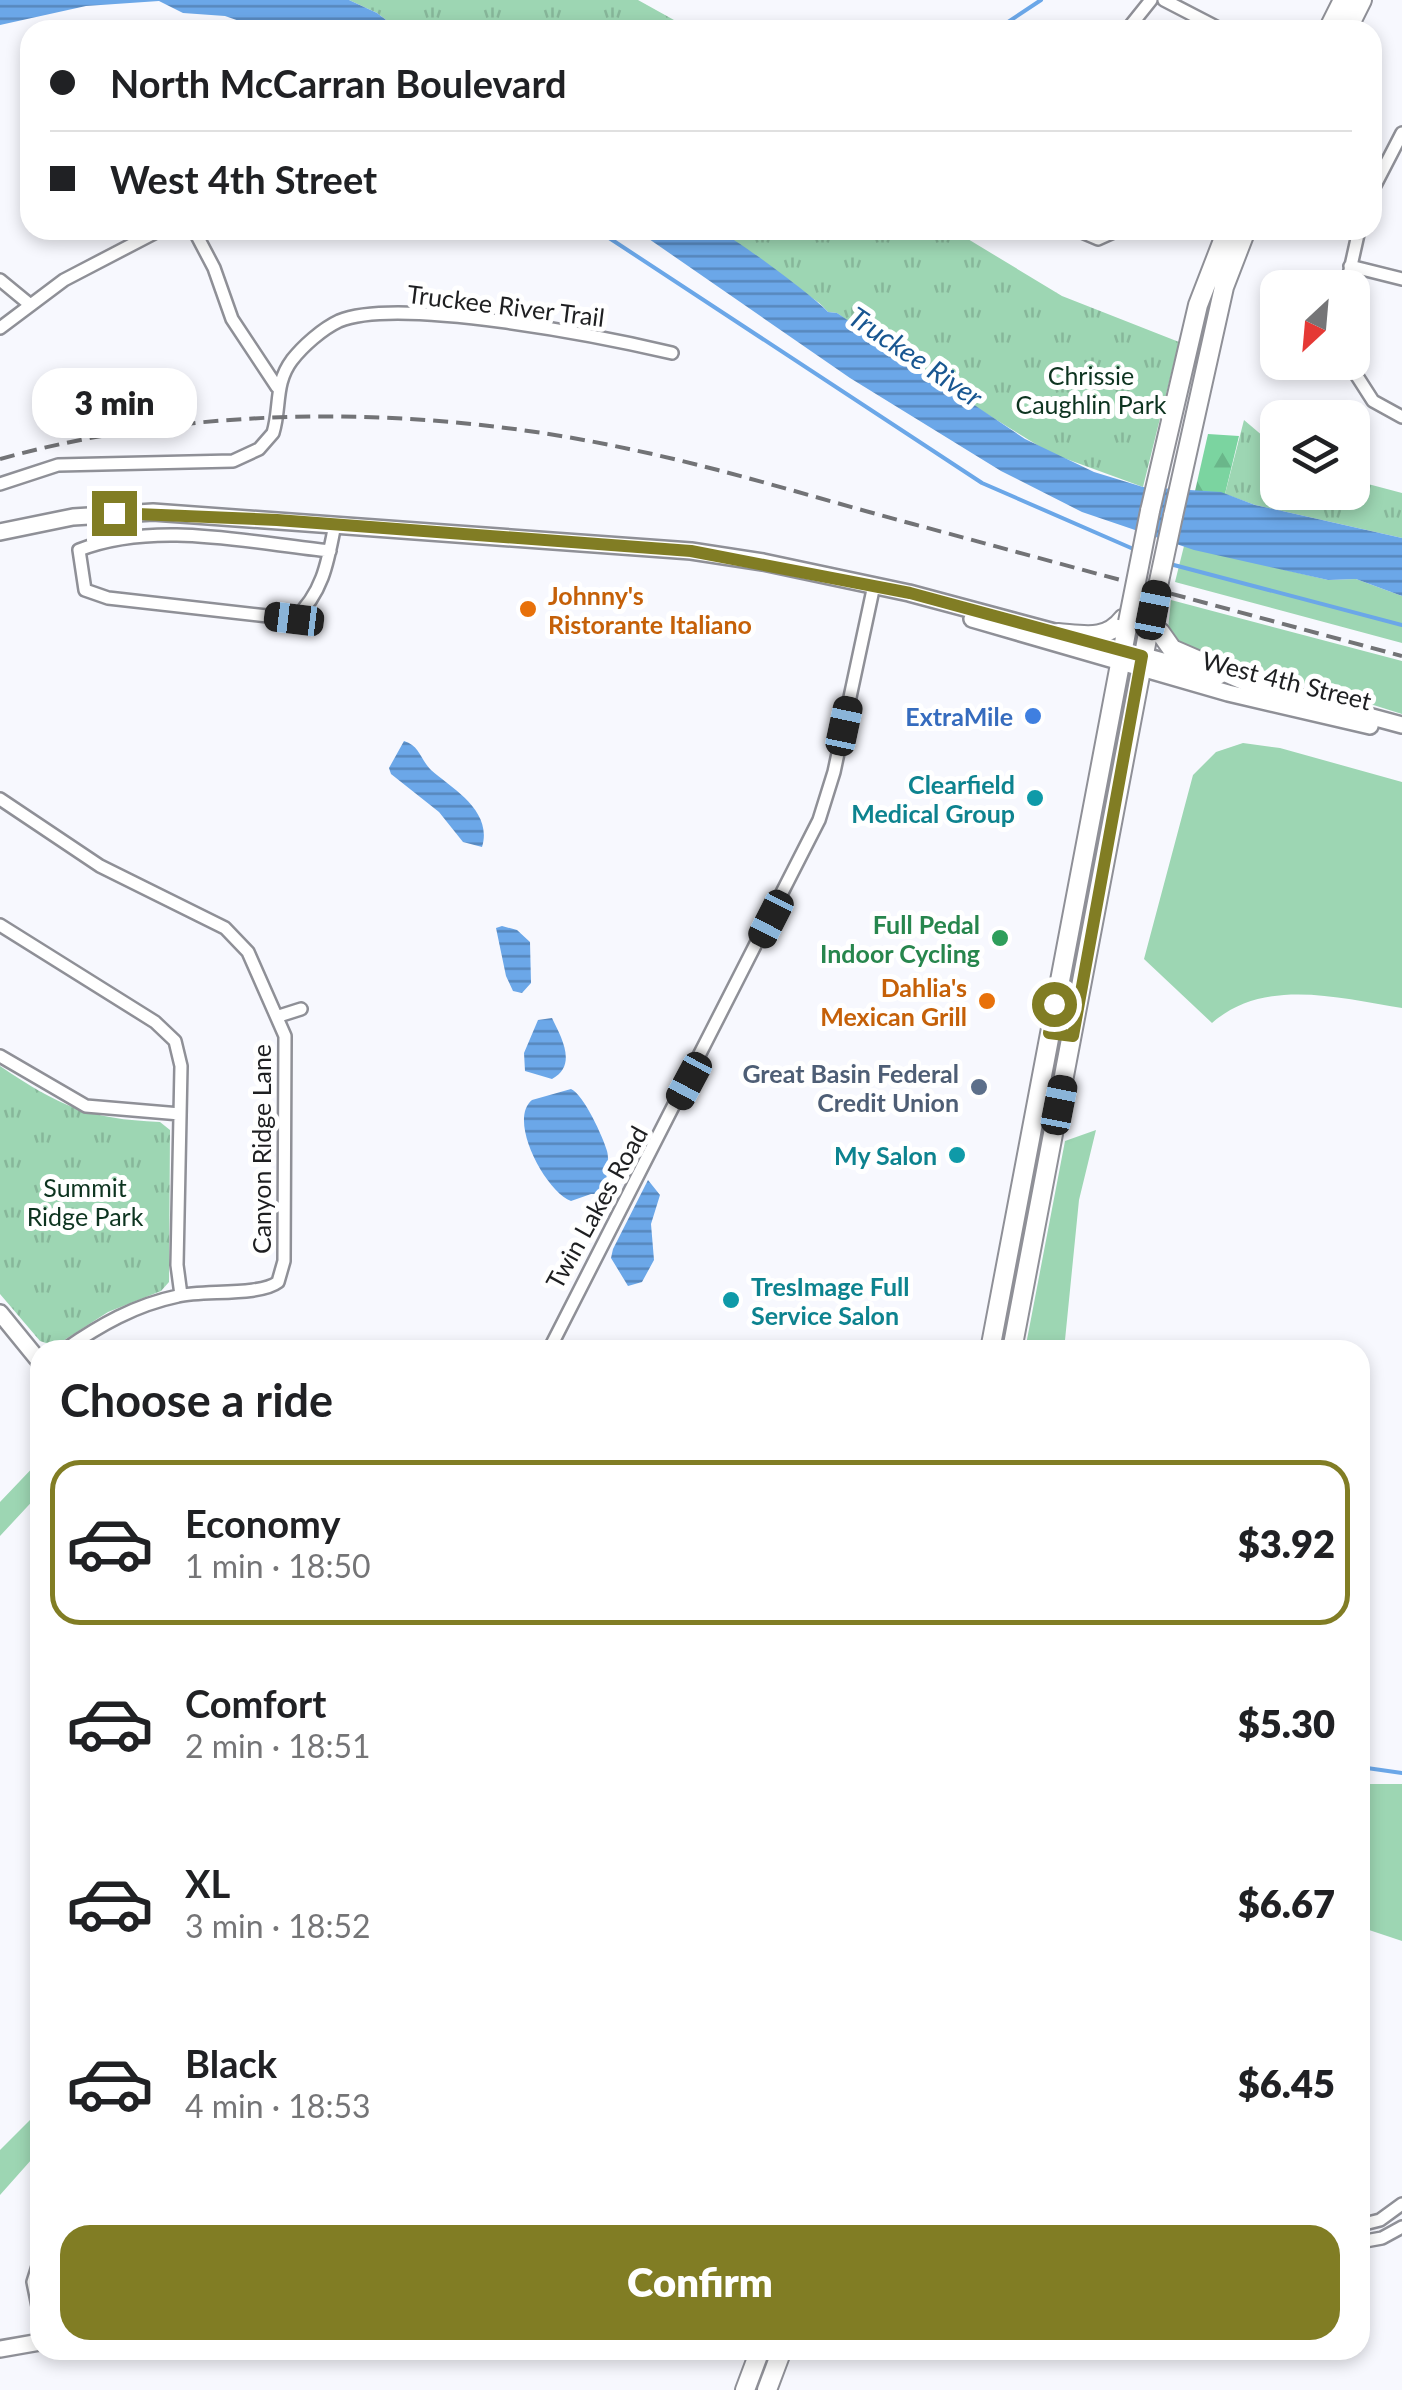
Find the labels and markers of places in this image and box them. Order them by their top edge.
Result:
place label: Johnny's Ristorante Italiano [548,580,752,639]
marker: Johnny's Ristorante Italiano [517,598,539,620]
place label: ExtraMile [905,701,1013,731]
marker: ExtraMile [1022,705,1044,727]
place label: Clearfield Medical Group [851,769,1015,828]
marker: Clearfield Medical Group [1024,787,1046,809]
place label: Full Pedal Indoor Cycling [820,909,980,968]
marker: Full Pedal Indoor Cycling [989,927,1011,949]
place label: Dahlia's Mexican Grill [820,972,967,1031]
marker: Dahlia's Mexican Grill [976,990,998,1012]
place label: Great Basin Federal Credit Union [742,1058,959,1117]
marker: Great Basin Federal Credit Union [968,1076,990,1098]
place label: My Salon [834,1140,937,1170]
marker: My Salon [946,1144,968,1166]
place label: TresImage Full Service Salon [751,1271,910,1330]
marker: TresImage Full Service Salon [720,1289,742,1311]

